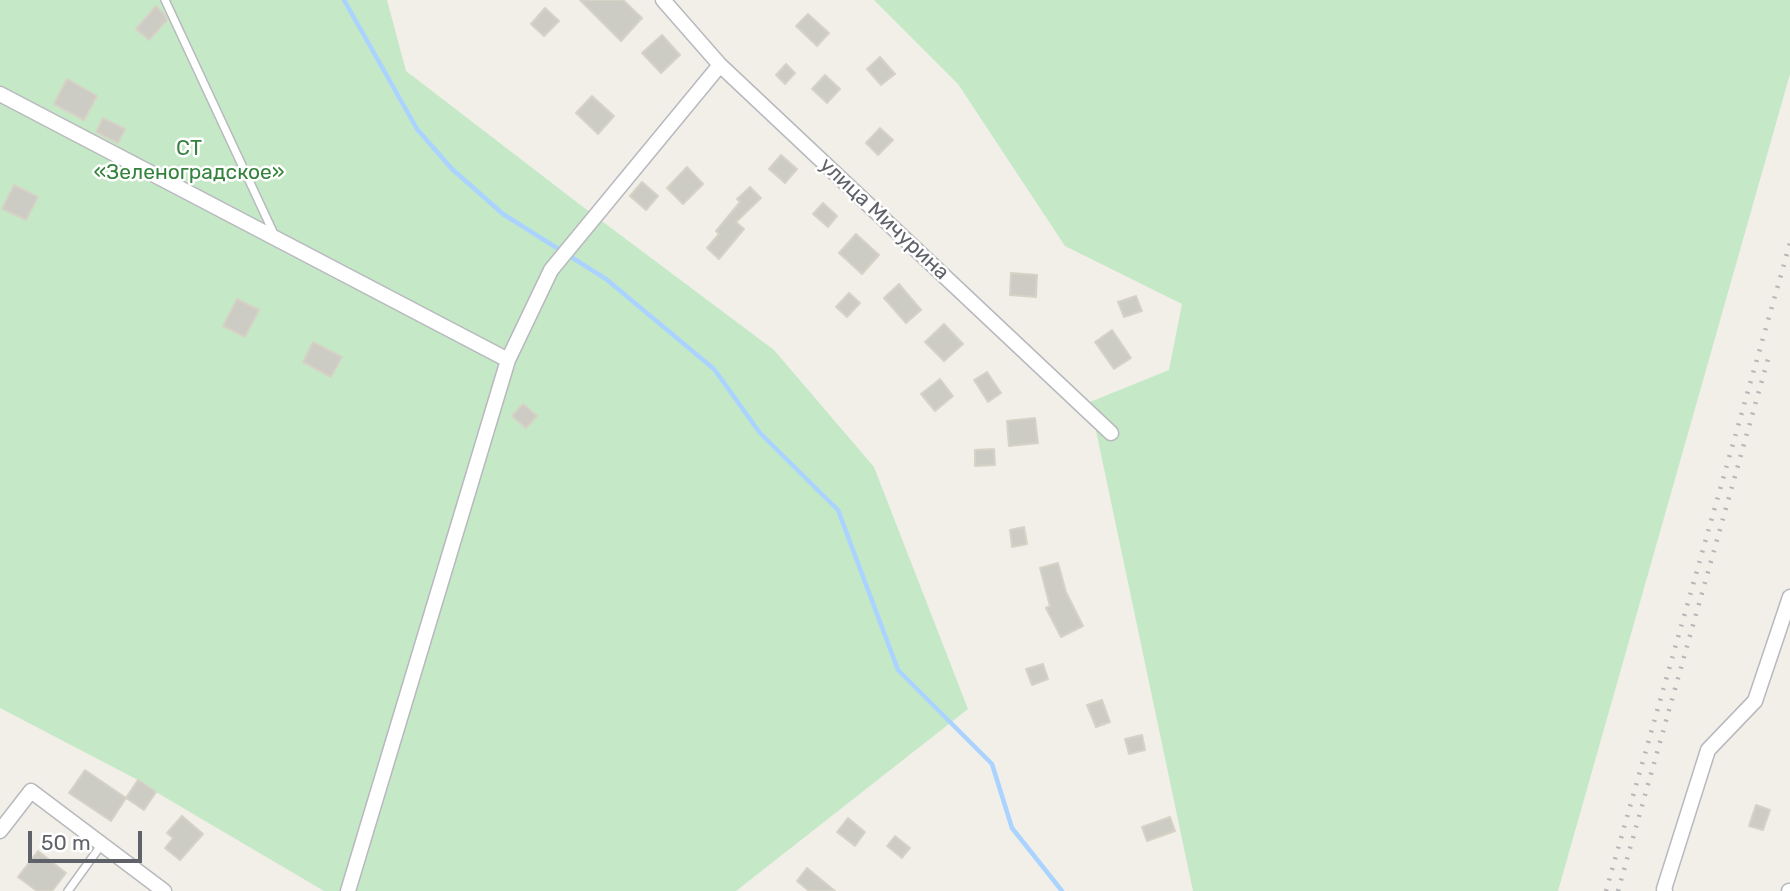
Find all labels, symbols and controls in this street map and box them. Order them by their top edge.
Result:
park label: СТ «Зеленоградское» [94,136,284,186]
street label: улица Мичурина [814,153,954,285]
scale bar [32,818,145,862]
text: 50 m [41,830,91,855]

